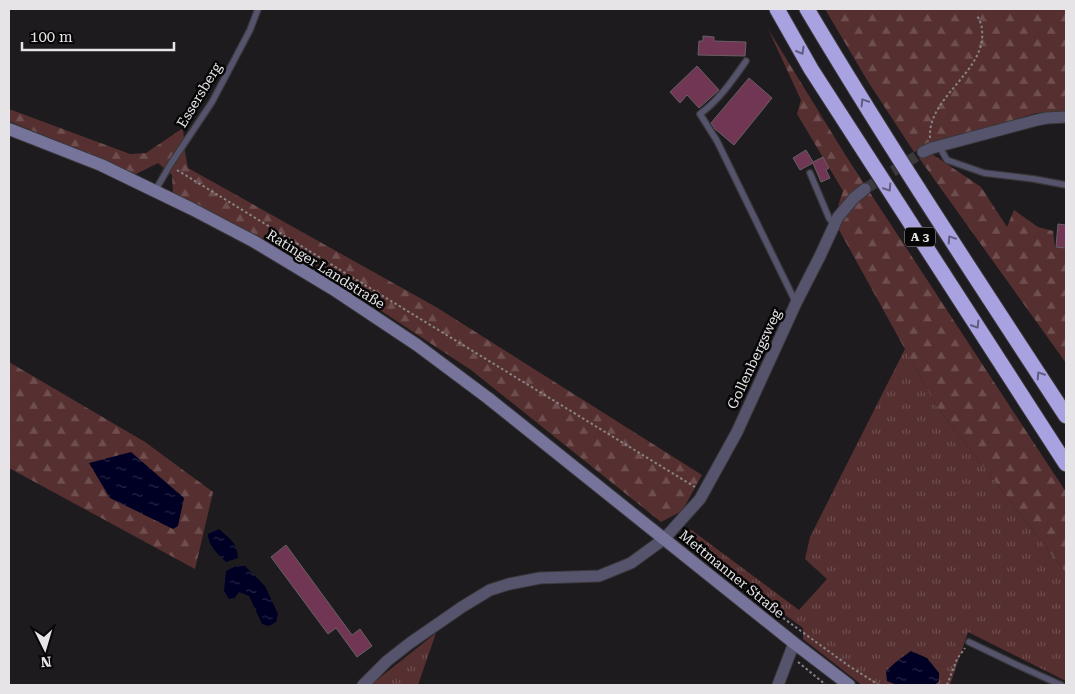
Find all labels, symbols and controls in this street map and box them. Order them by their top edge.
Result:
scale bar [22,20,175,52]
text: 100 m [30,28,73,46]
one-way arrow [795,46,805,55]
street label: Essersberg [173,60,225,130]
one-way arrow [860,98,870,107]
one-way arrow [882,183,891,192]
street label: Ratinger Landstraße [264,226,388,312]
road number: A 3 [905,228,935,246]
one-way arrow [947,235,957,244]
street label: Gollenbergsweg [724,306,784,412]
one-way arrow [970,319,980,328]
one-way arrow [1036,371,1046,380]
street label: Mettmanner Straße [676,527,788,621]
north arrow [20,624,70,674]
text: N [40,654,52,670]

